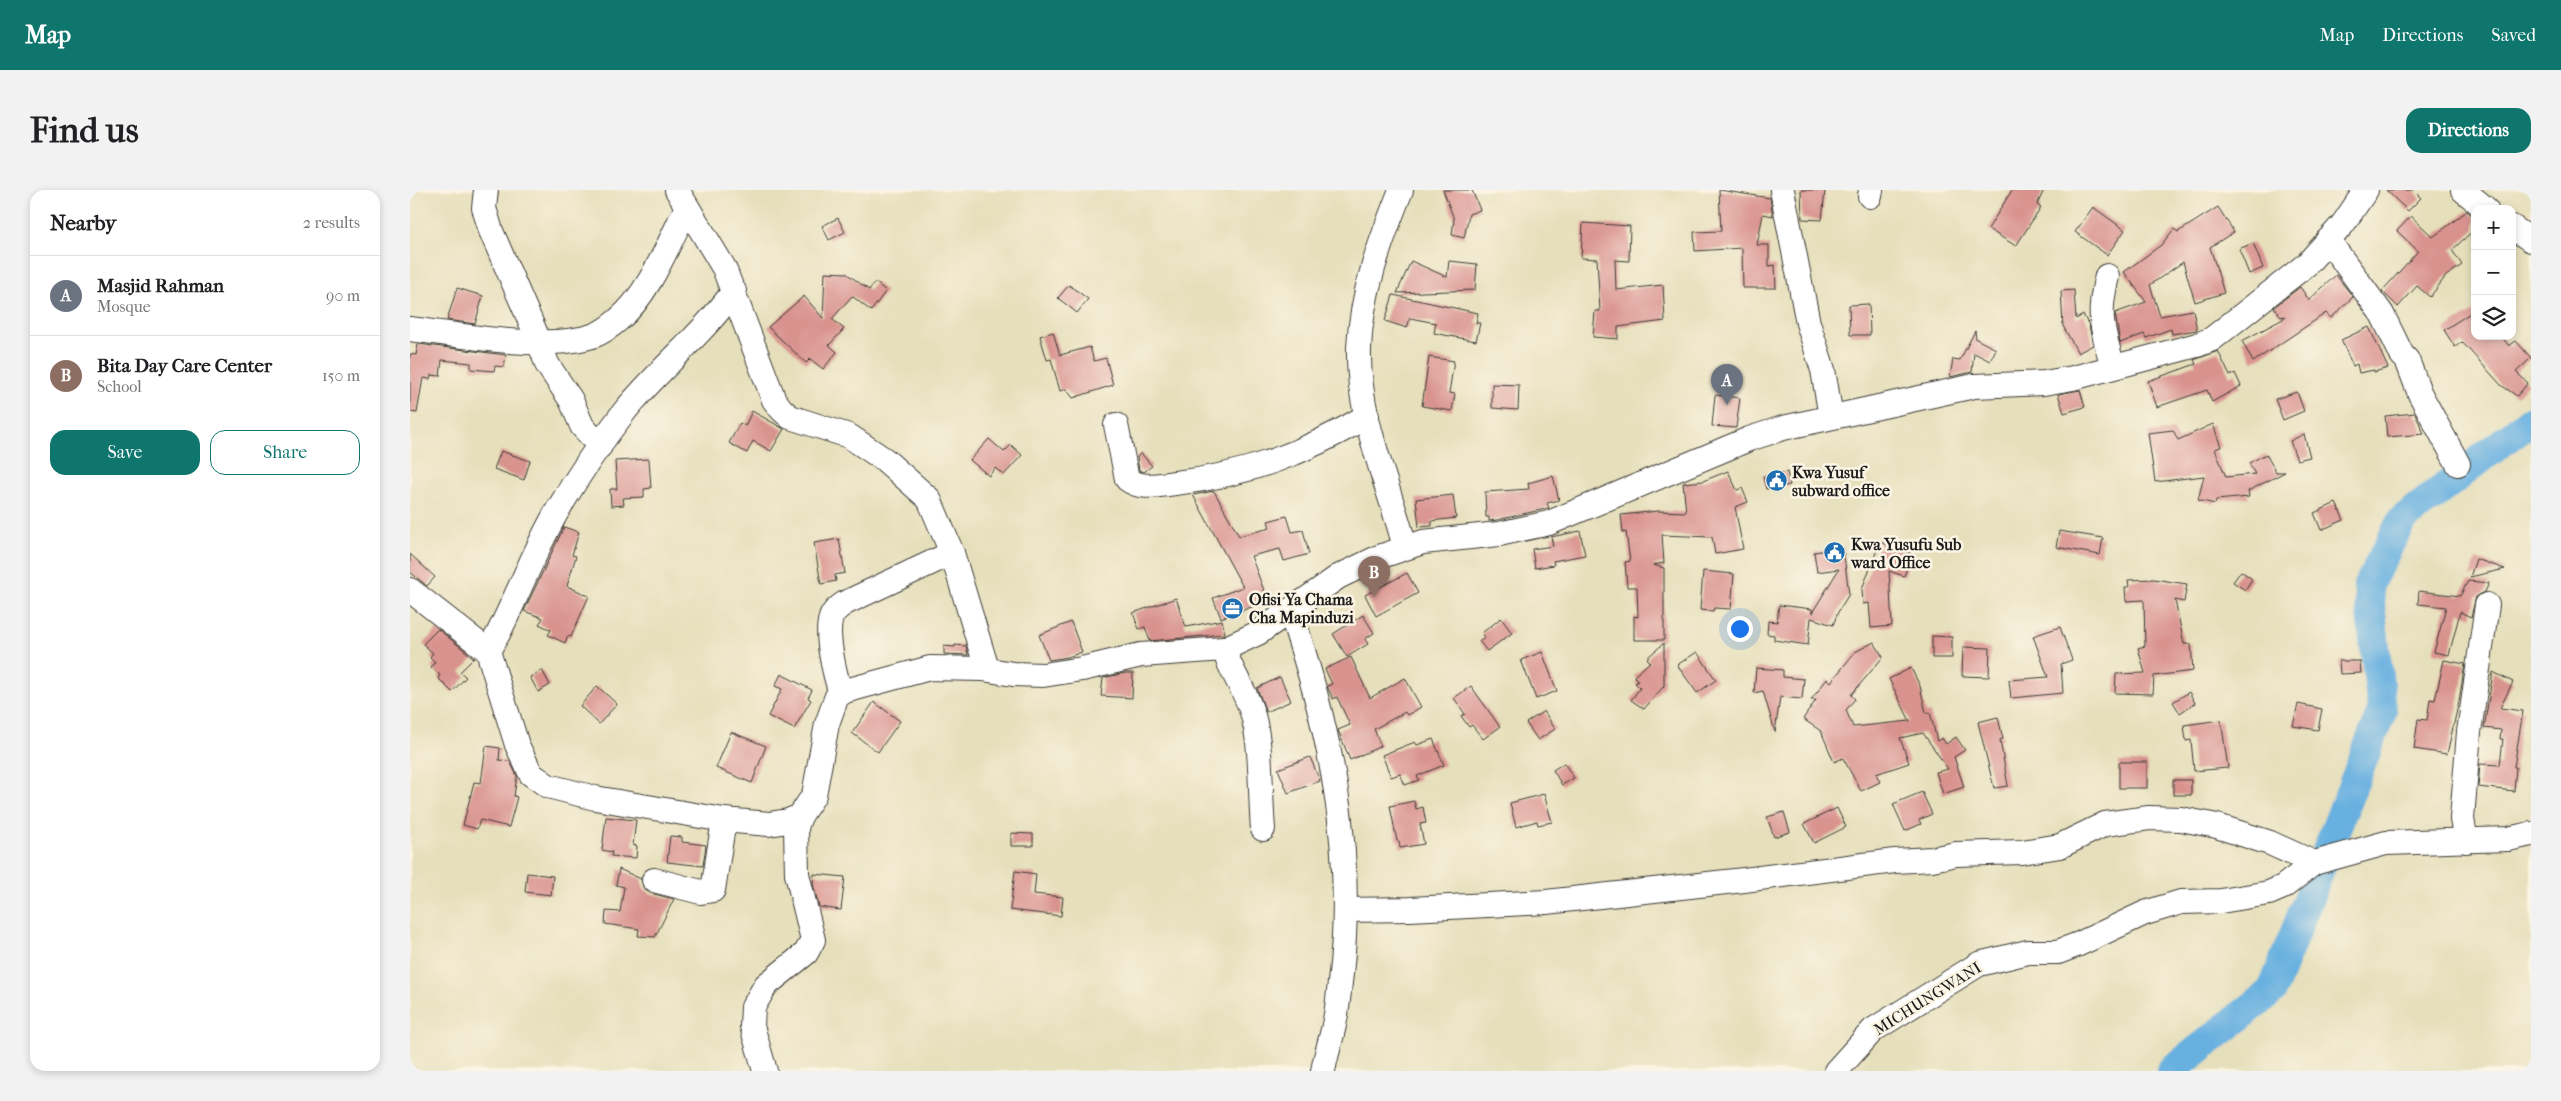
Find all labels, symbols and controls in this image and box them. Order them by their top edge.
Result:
text: Map [25,21,71,49]
text: Map [2320,25,2354,46]
text: Directions [2382,25,2463,46]
text: Saved [2491,25,2536,46]
button: Directions [2406,108,2531,153]
text: Find us [30,110,139,151]
map controls [2471,205,2516,340]
button: + [2471,205,2516,250]
text: Nearby [50,211,116,235]
text: 2 results [303,213,360,232]
button: − [2471,250,2516,295]
text: Masjid Rahman [97,275,224,297]
text: A [61,286,71,305]
text: 90 m [326,286,360,305]
button: layers [2471,295,2516,340]
text: Mosque [97,297,151,316]
text: Bita Day Care Center [97,355,272,377]
pin: A [1711,364,1743,405]
text: B [61,366,71,385]
text: 150 m [322,366,360,385]
text: School [97,377,142,396]
button: Save [50,430,200,475]
button: Share [210,430,360,475]
place label: Kwa Yusuf subward office [1792,463,1890,500]
public building icon: Kwa Yusuf subward office [1764,469,1788,493]
place label: Kwa Yusufu Sub ward Office [1850,535,1962,572]
public building icon: Kwa Yusufu Sub ward Office [1823,541,1847,565]
pin: B [1358,556,1390,597]
place label: Ofisi Ya Chama Cha Mapinduzi [1249,590,1354,628]
office icon: Ofisi Ya Chama Cha Mapinduzi [1221,596,1245,620]
your location [1727,616,1753,642]
street label: MICHUNGWANI [1870,958,1985,1039]

